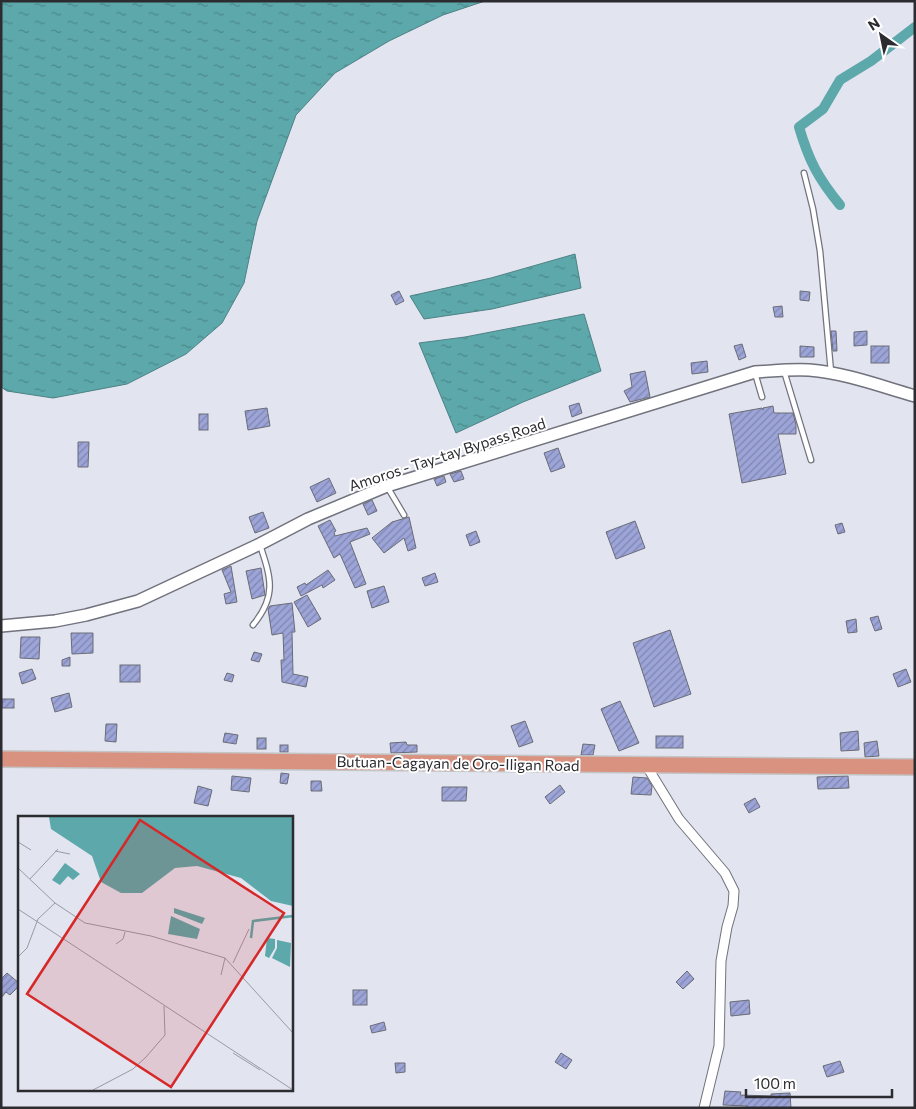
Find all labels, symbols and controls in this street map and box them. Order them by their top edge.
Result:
north arrow [856,10,906,60]
text: N [865,14,883,34]
street label: Amoros - Tay-tay Bypass Road [346,414,548,494]
street label: Butuan-Cagayan de Oro-Iligan Road [336,752,580,774]
inset map [18,816,292,1092]
scale bar [746,1066,892,1098]
text: 100 m [754,1074,796,1092]

